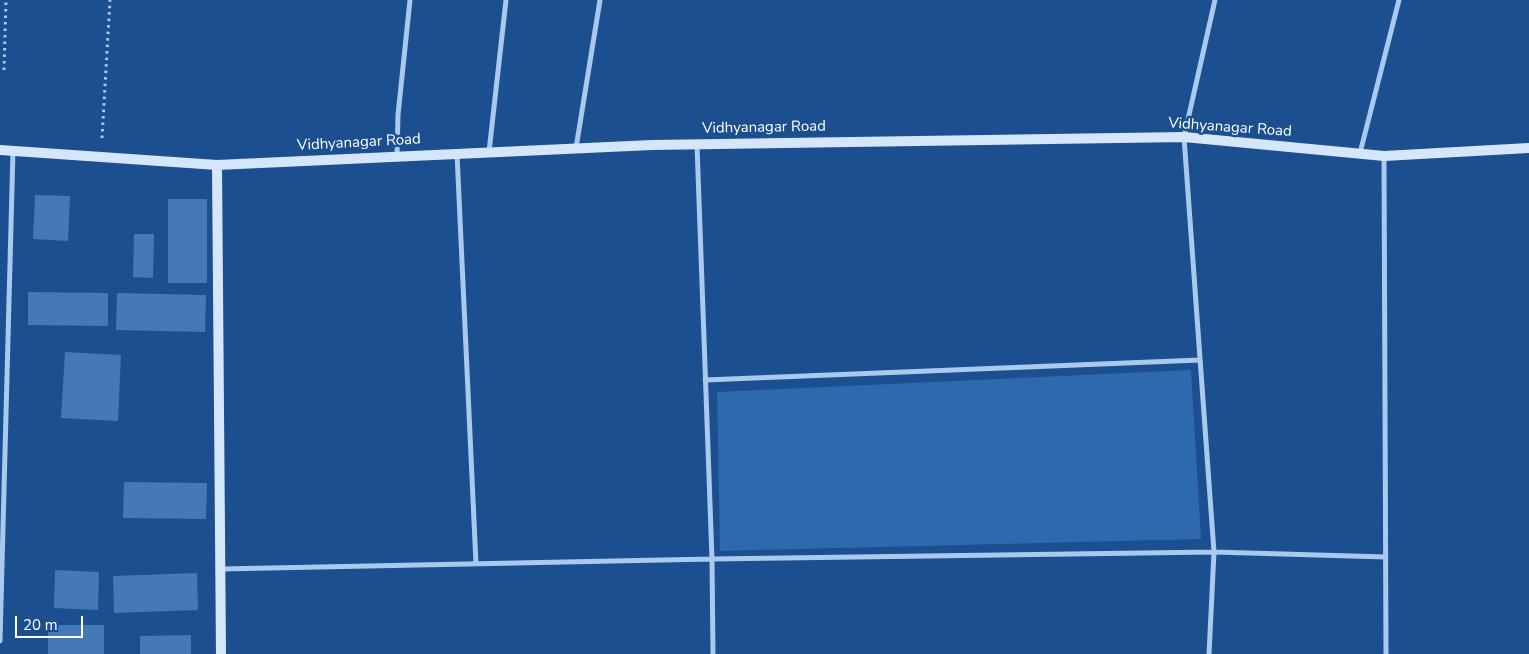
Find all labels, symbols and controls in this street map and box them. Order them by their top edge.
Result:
street label: Vidhyanagar Road [1168,115,1292,141]
street label: Vidhyanagar Road [702,118,826,138]
street label: Vidhyanagar Road [297,131,421,155]
scale bar [18,606,85,638]
text: 20 m [23,615,58,635]

